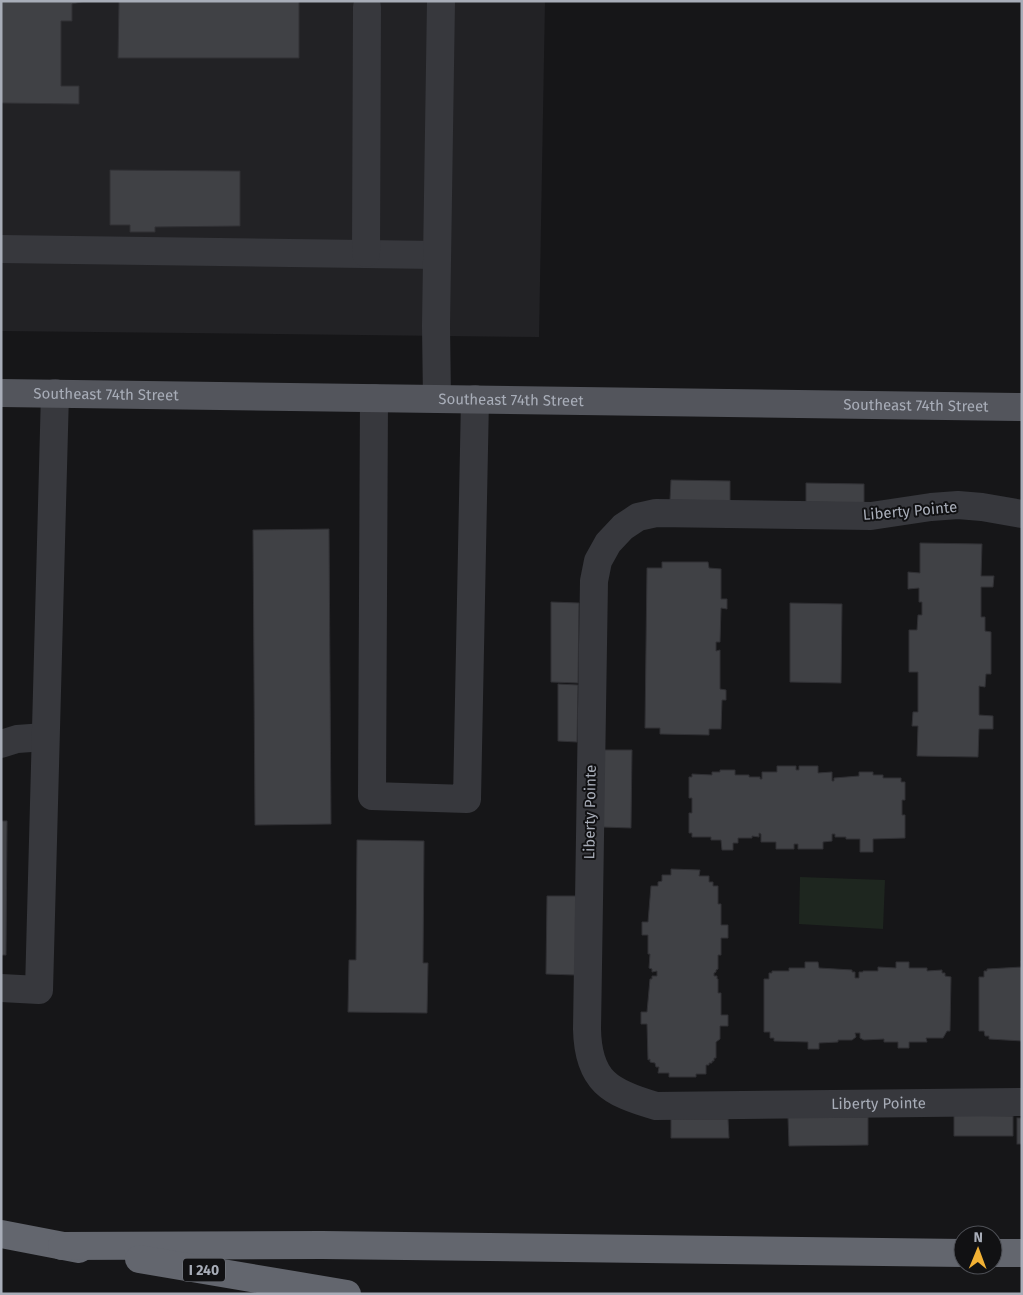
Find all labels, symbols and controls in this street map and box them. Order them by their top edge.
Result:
street label: Southeast 74th Street [33,384,179,404]
street label: Southeast 74th Street [438,390,584,410]
street label: Southeast 74th Street [843,396,989,416]
street label: Liberty Pointe [862,498,958,524]
street label: Liberty Pointe [580,765,600,859]
street label: Liberty Pointe [831,1094,926,1113]
north arrow [953,1225,1003,1275]
text: N [973,1229,983,1246]
road number: I 240 [183,1258,225,1282]

